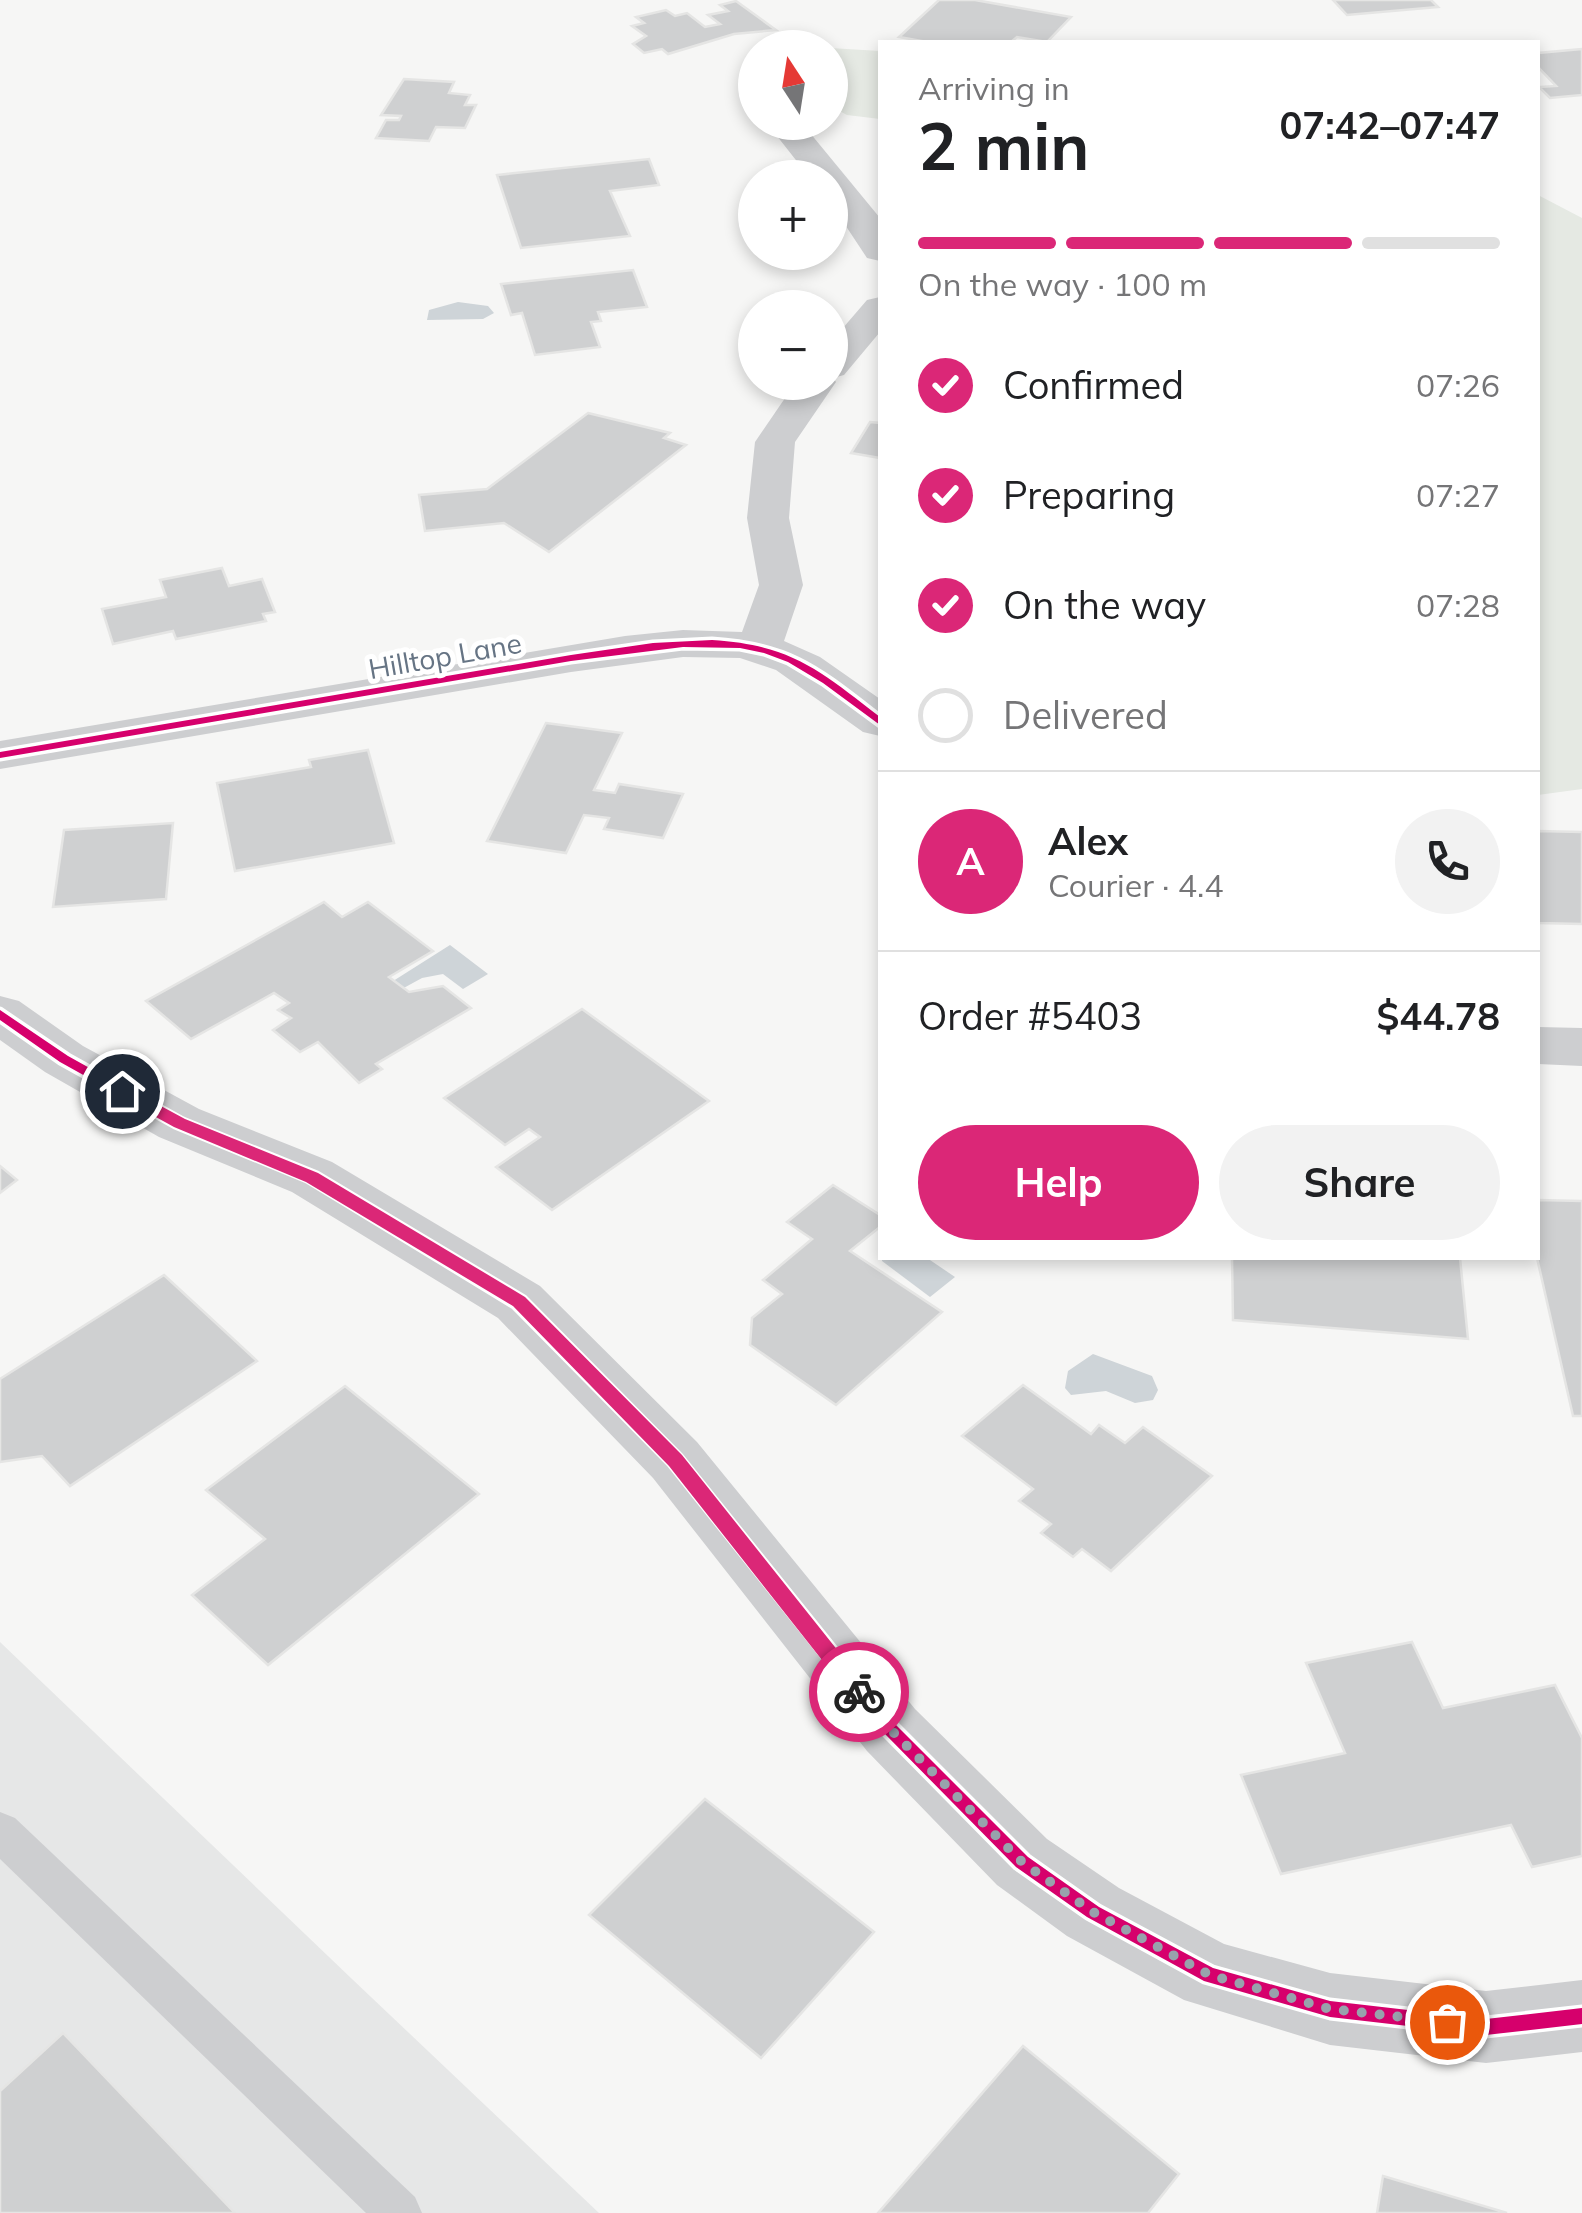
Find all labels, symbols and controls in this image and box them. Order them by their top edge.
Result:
north arrow [738,30,848,140]
map controls [738,30,848,400]
text: Arriving in [918,68,1070,108]
text: 07:42–07:47 [1280,101,1500,149]
text: 2 min [918,105,1089,186]
button: + [738,160,848,270]
text: On the way · 100 m [918,264,1207,304]
button: − [738,290,848,400]
icon: check [918,358,973,413]
text: Confirmed [1003,361,1184,409]
text: 07:26 [1416,365,1500,405]
icon: check [918,468,973,523]
text: Preparing [1003,471,1175,519]
text: 07:27 [1416,475,1500,515]
icon: check [918,578,973,633]
text: On the way [1003,581,1206,629]
text: 07:28 [1416,585,1500,625]
street label: Hilltop Lane [366,625,524,686]
text: Delivered [1003,691,1168,739]
button: phone [1395,809,1500,914]
text: Alex [1048,817,1128,865]
text: A [956,837,985,885]
text: Courier · 4.4 [1048,865,1224,905]
text: Order #5403 [918,992,1142,1040]
text: $44.78 [1377,992,1500,1040]
pin [80,1049,165,1134]
icon: home [95,1064,150,1119]
button: Help [918,1125,1199,1240]
button: Share [1219,1125,1500,1240]
courier [809,1642,909,1742]
icon: bike [832,1665,887,1720]
pin [1405,1980,1490,2065]
icon: bag [1420,1995,1475,2050]

